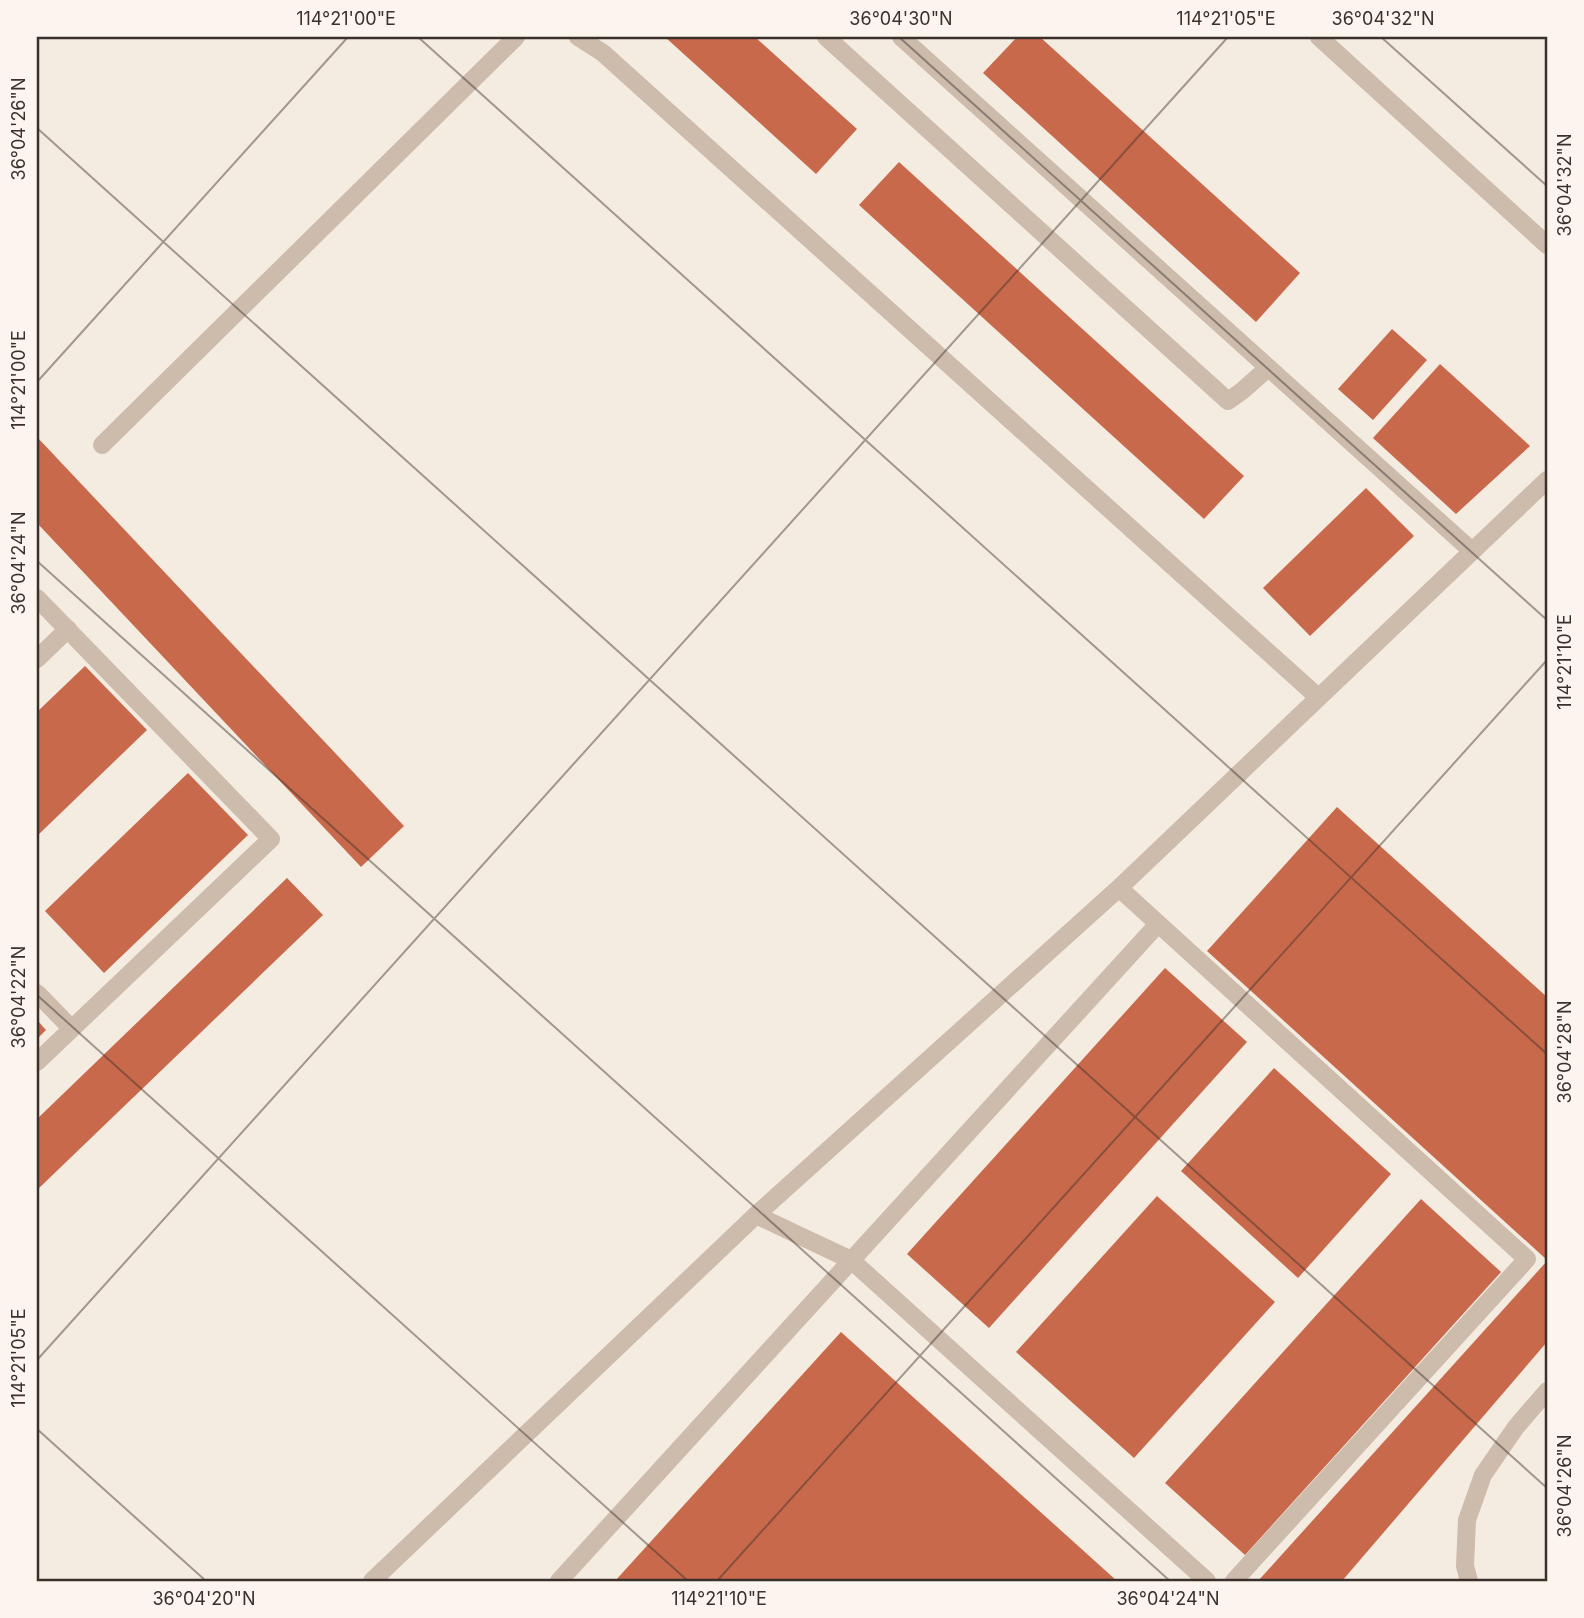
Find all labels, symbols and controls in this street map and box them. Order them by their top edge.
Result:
text: 114°21'00"E [296,8,396,29]
text: 36°04'30"N [849,8,953,29]
text: 114°21'05"E [1176,8,1276,29]
text: 36°04'32"N [1332,8,1434,29]
text: 36°04'26"N [8,78,29,180]
text: 36°04'32"N [1554,134,1575,236]
text: 114°21'00"E [8,330,29,430]
text: 36°04'24"N [8,511,29,615]
text: 114°21'10"E [1554,614,1575,710]
text: 36°04'22"N [8,946,29,1048]
text: 36°04'28"N [1554,1001,1575,1103]
text: 114°21'05"E [8,1308,29,1408]
text: 36°04'26"N [1554,1435,1575,1537]
text: 36°04'20"N [152,1588,256,1609]
text: 114°21'10"E [671,1588,767,1609]
text: 36°04'24"N [1116,1588,1220,1609]

